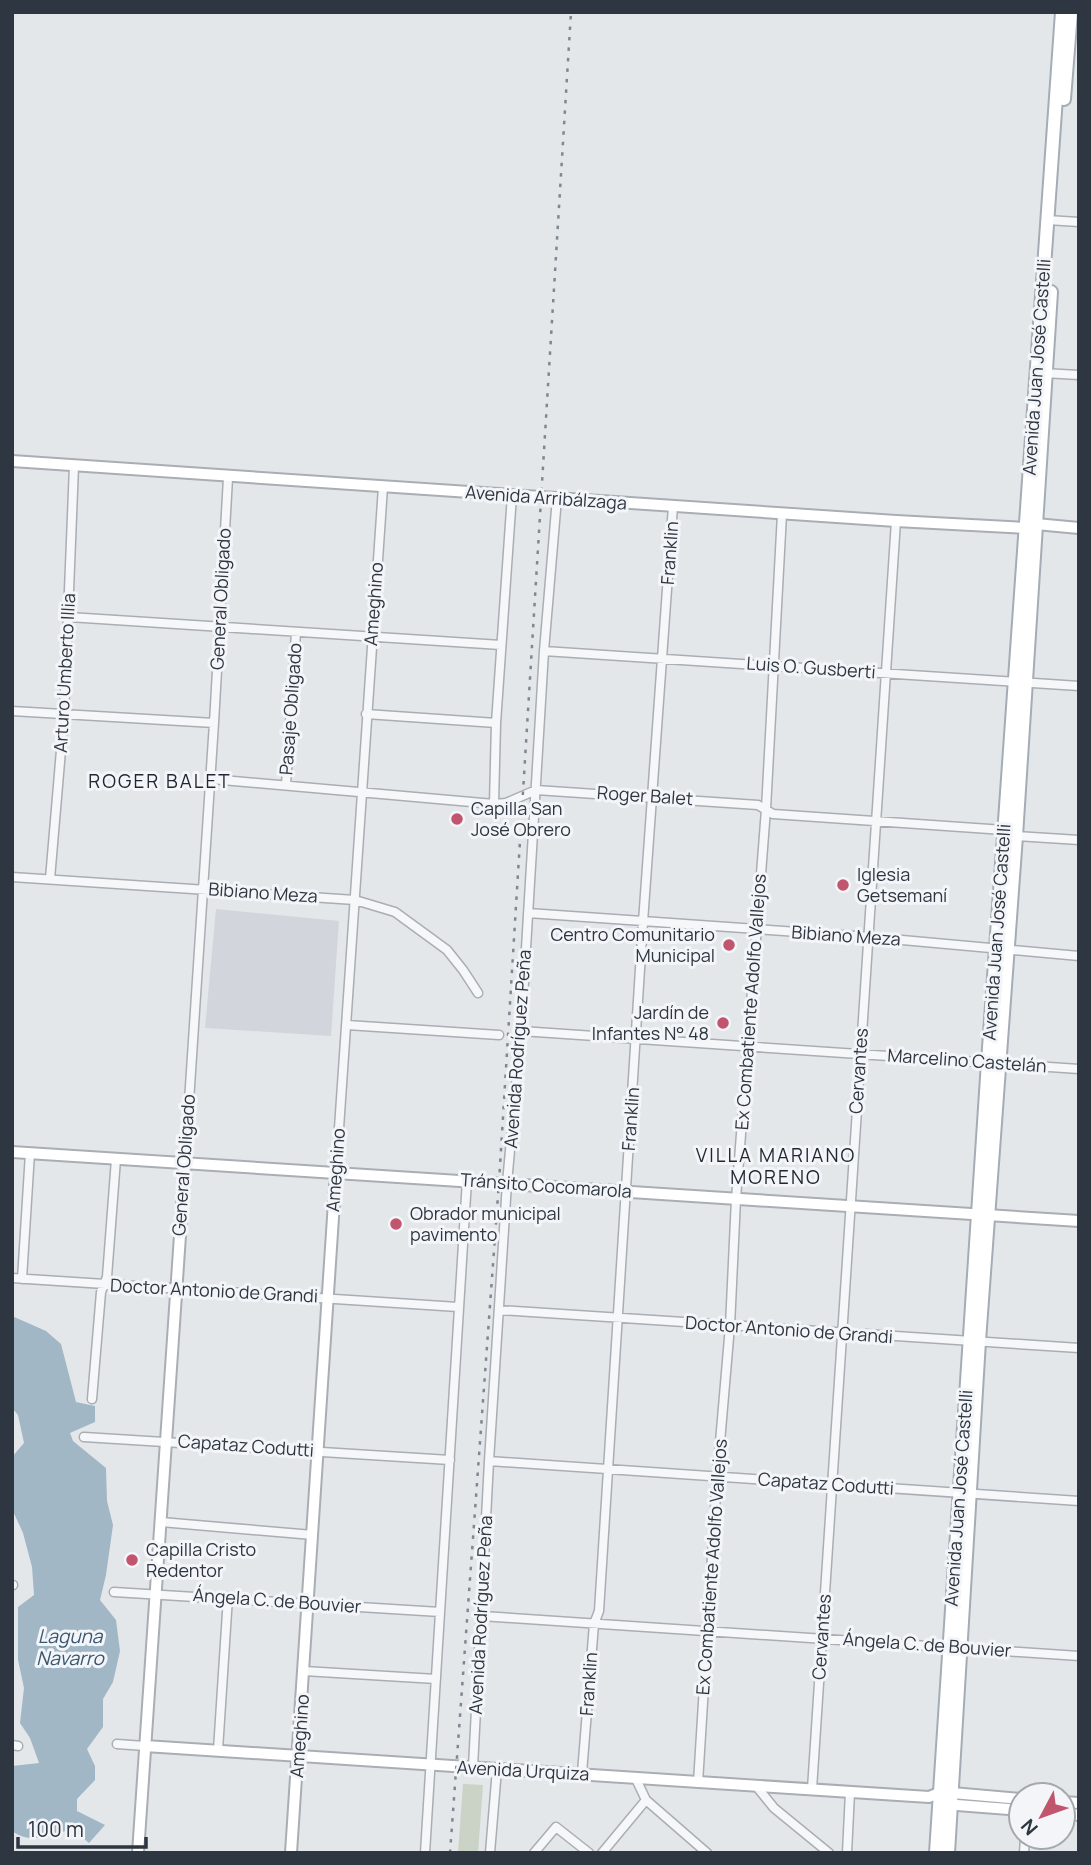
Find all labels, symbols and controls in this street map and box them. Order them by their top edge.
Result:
street label: Avenida Juan José Castelli [1016,258,1056,476]
street label: Avenida Arribálzaga [464,479,628,515]
street label: Franklin [655,520,683,586]
street label: General Obligado [204,527,236,671]
street label: Ameghino [358,561,388,647]
street label: Arturo Umberto Illia [48,593,80,753]
street label: Pasaje Obligado [273,642,307,776]
street label: Luis O. Gusberti [746,651,876,683]
district label: ROGER BALET [88,768,232,794]
street label: Roger Balet [596,780,694,810]
place label: Capilla San José Obrero [471,796,571,841]
marker: Capilla San José Obrero [449,811,465,827]
street label: Avenida Juan José Castelli [976,823,1016,1041]
place label: Iglesia Getsemaní [857,862,947,907]
street label: Ex Combatiente Adolfo Vallejos [729,873,771,1131]
street label: Bibiano Meza [208,876,319,908]
marker: Iglesia Getsemaní [835,877,851,893]
street label: Bibiano Meza [791,919,902,951]
place label: Centro Comunitario Municipal [550,922,715,967]
marker: Centro Comunitario Municipal [721,937,737,953]
street label: Avenida Rodríguez Peña [498,949,536,1149]
place label: Jardín de Infantes N° 48 [592,1000,709,1045]
marker: Jardín de Infantes N° 48 [715,1015,731,1031]
street label: Cervantes [843,1027,873,1115]
street label: Marcelino Castelán [887,1042,1047,1078]
street label: Franklin [616,1086,644,1152]
street label: General Obligado [166,1093,200,1237]
street label: Ameghino [320,1127,350,1213]
district label: VILLA MARIANO MORENO [696,1142,856,1190]
street label: Tránsito Cocomarola [460,1167,633,1203]
place label: Obrador municipal pavimento [410,1201,561,1246]
marker: Obrador municipal pavimento [388,1216,404,1232]
street label: Doctor Antonio de Grandi [110,1273,319,1307]
street label: Doctor Antonio de Grandi [684,1310,894,1348]
street label: Avenida Juan José Castelli [938,1389,978,1607]
street label: Capataz Codutti [177,1428,315,1462]
street label: Ex Combatiente Adolfo Vallejos [690,1438,732,1696]
street label: Capataz Codutti [757,1466,895,1500]
street label: Avenida Rodríguez Peña [463,1515,497,1715]
place label: Capilla Cristo Redentor [146,1537,256,1582]
marker: Capilla Cristo Redentor [124,1552,140,1568]
street label: Ángela C. de Bouvier [192,1582,363,1618]
street label: Cervantes [806,1593,836,1681]
water label: Laguna Navarro [36,1623,106,1671]
street label: Ángela C. de Bouvier [842,1626,1013,1662]
street label: Franklin [574,1651,602,1717]
street label: Ameghino [284,1693,314,1779]
street label: Avenida Urquiza [456,1755,590,1785]
north arrow [1007,1781,1077,1851]
scale bar [18,1806,145,1850]
text: N [1015,1813,1043,1841]
text: 100 m [28,1815,84,1843]

